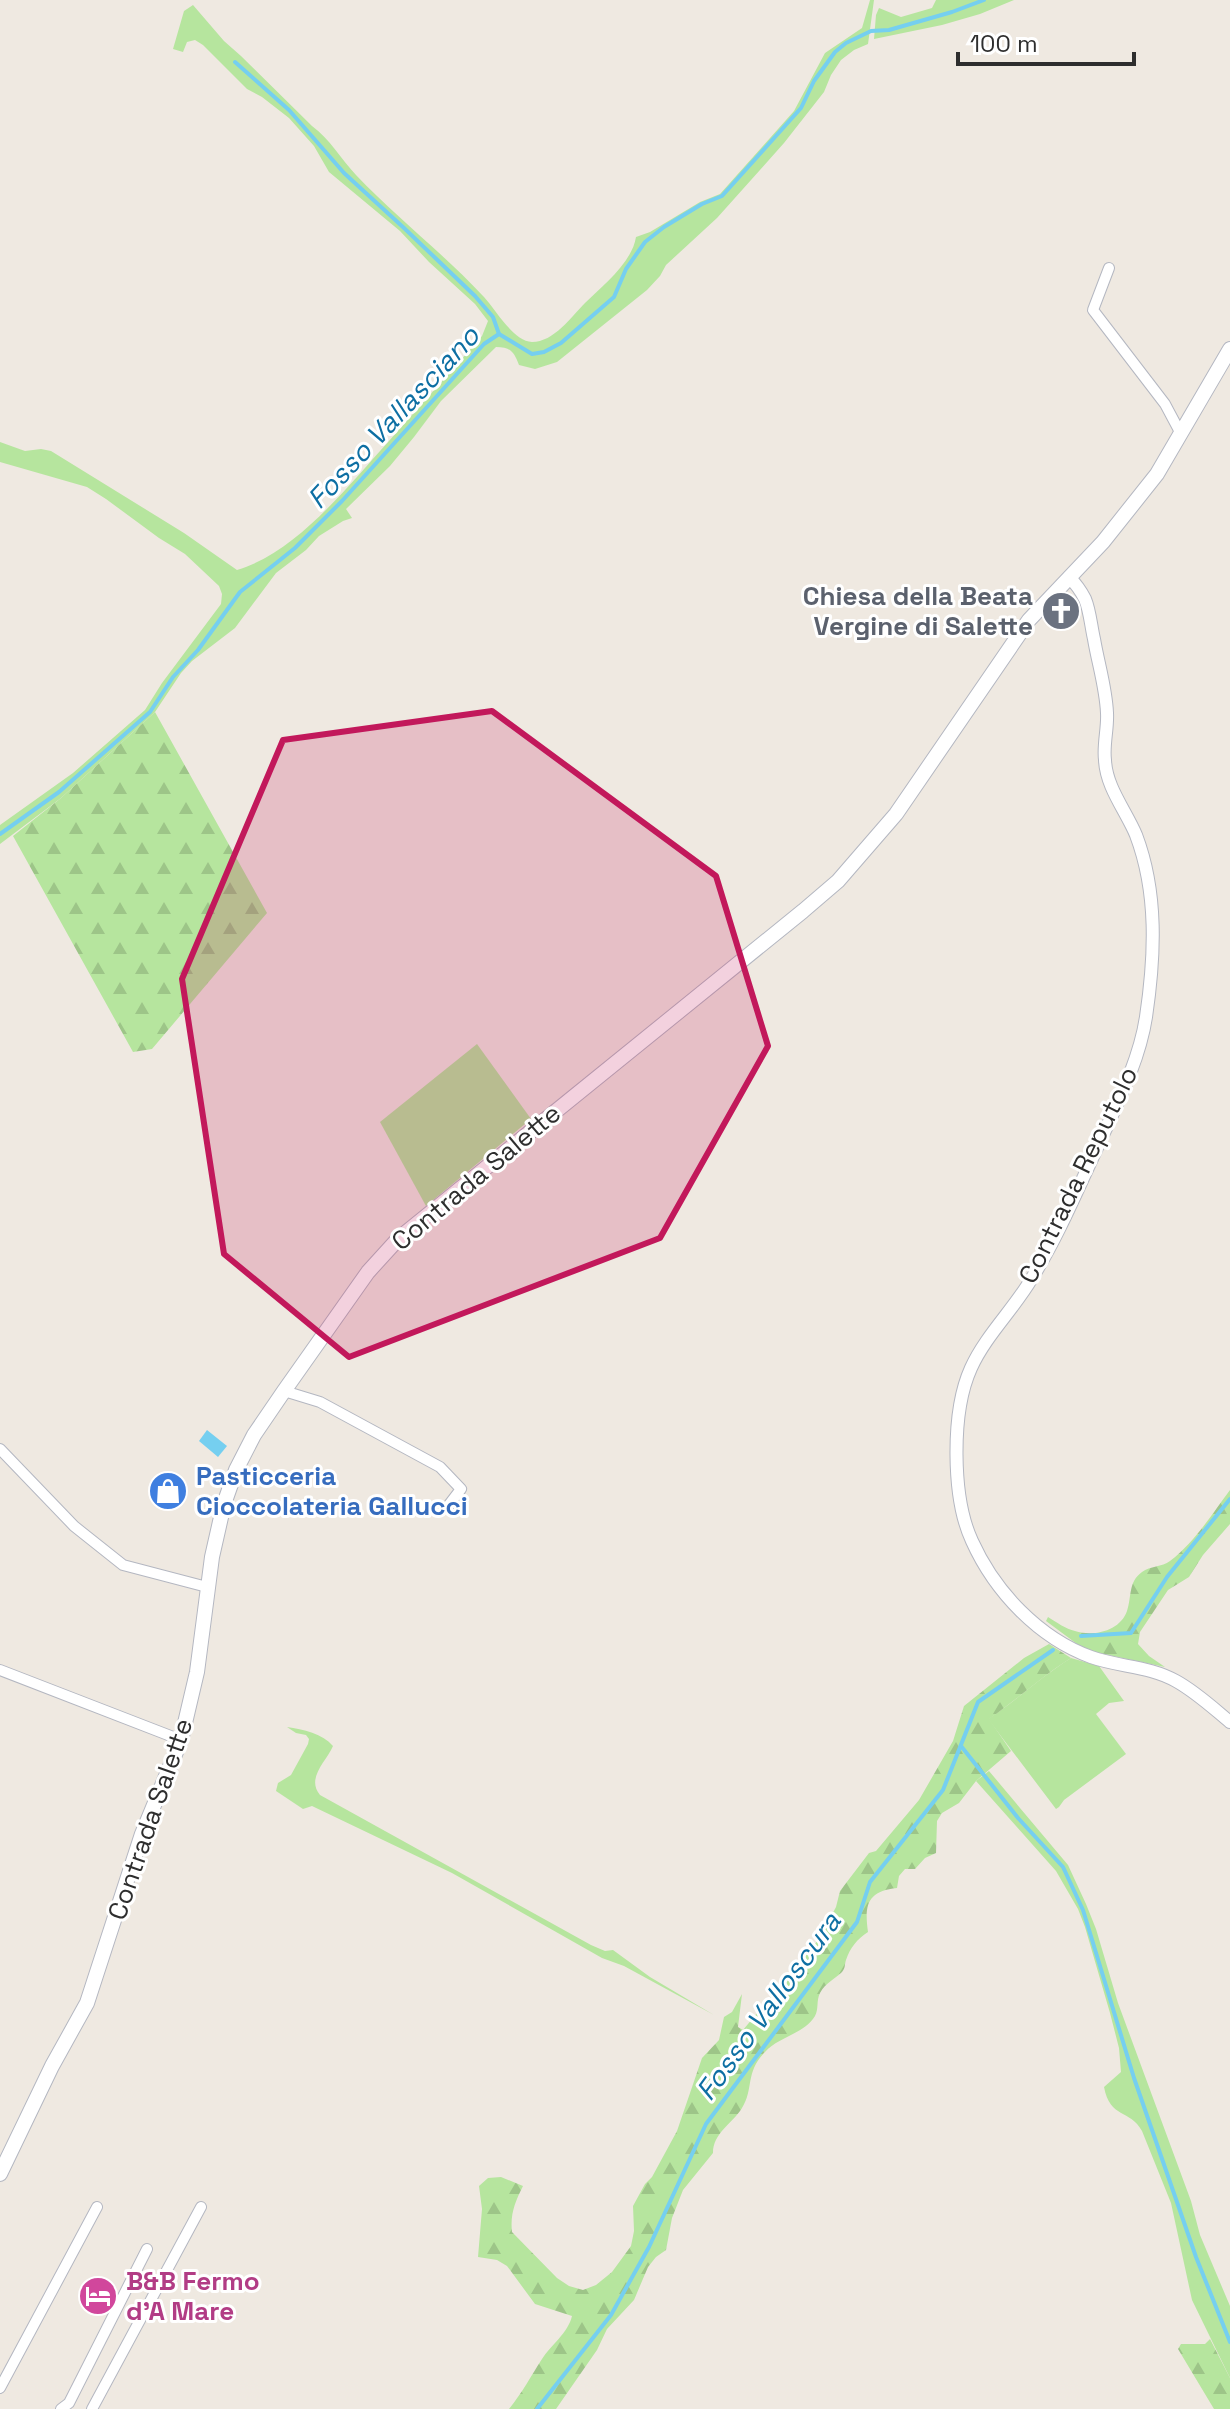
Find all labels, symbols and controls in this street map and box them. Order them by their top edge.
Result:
scale bar [958,16,1134,66]
text: 100 m [970,28,1038,59]
water label: Fosso Vallasciano [299,318,487,516]
place label: Chiesa della Beata Vergine di Salette [803,579,1033,643]
church icon: Chiesa della Beata Vergine di Salette [1040,590,1082,632]
street label: Contrada Reputolo [1011,1061,1145,1289]
street label: Contrada Salette [384,1096,568,1258]
place label: Pasticceria Cioccolateria Gallucci [196,1459,468,1523]
shop icon: Pasticceria Cioccolateria Gallucci [147,1470,189,1512]
street label: Contrada Salette [100,1714,200,1924]
water label: Fosso Valloscura [688,1904,849,2107]
place label: B&B Fermo d'A Mare [126,2264,260,2328]
hotel icon: B&B Fermo d'A Mare [77,2275,119,2317]

